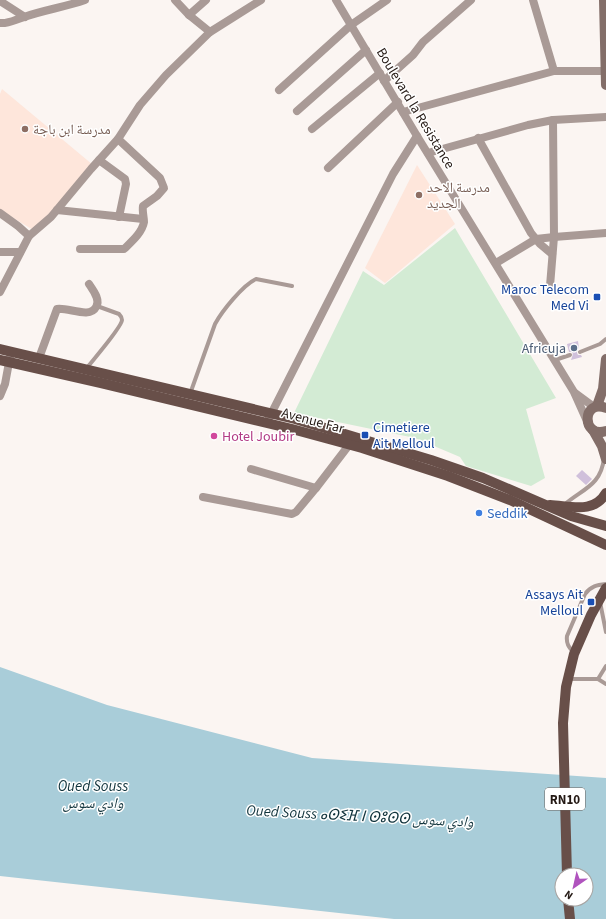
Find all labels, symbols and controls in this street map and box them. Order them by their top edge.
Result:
street label: Boulevard la Resistance [371,44,459,173]
place label: مدرسة ابن باجة [33,120,111,140]
marker: مدرسة ابن باجة [20,124,30,134]
place label: مدرسة الاحد الجديد [427,178,490,214]
marker: مدرسة الاحد الجديد [414,190,424,200]
place label: Maroc Telecom Med Vi [501,280,589,316]
marker: Maroc Telecom Med Vi [592,292,602,302]
place label: Africuja [522,339,566,359]
marker: Africuja [569,343,579,353]
street label: Avenue Far [279,403,347,439]
place label: Cimetiere Ait Melloul [373,418,435,454]
place label: Hotel Joubir [222,427,294,447]
marker: Cimetiere Ait Melloul [360,430,370,440]
marker: Hotel Joubir [209,431,219,441]
place label: Seddik [487,504,527,524]
marker: Seddik [474,508,484,518]
place label: Assays Ait Melloul [525,585,583,621]
marker: Assays Ait Melloul [586,597,596,607]
water label: Oued Souss وادي سوس [58,776,128,815]
road number: RN10 [545,788,585,810]
water label: Oued Souss ⴰⵙⵉⴼ ⵏ ⵙⵓⵙⵙ وادي سوس [246,800,474,834]
north arrow [554,867,594,907]
text: N [561,887,576,903]

